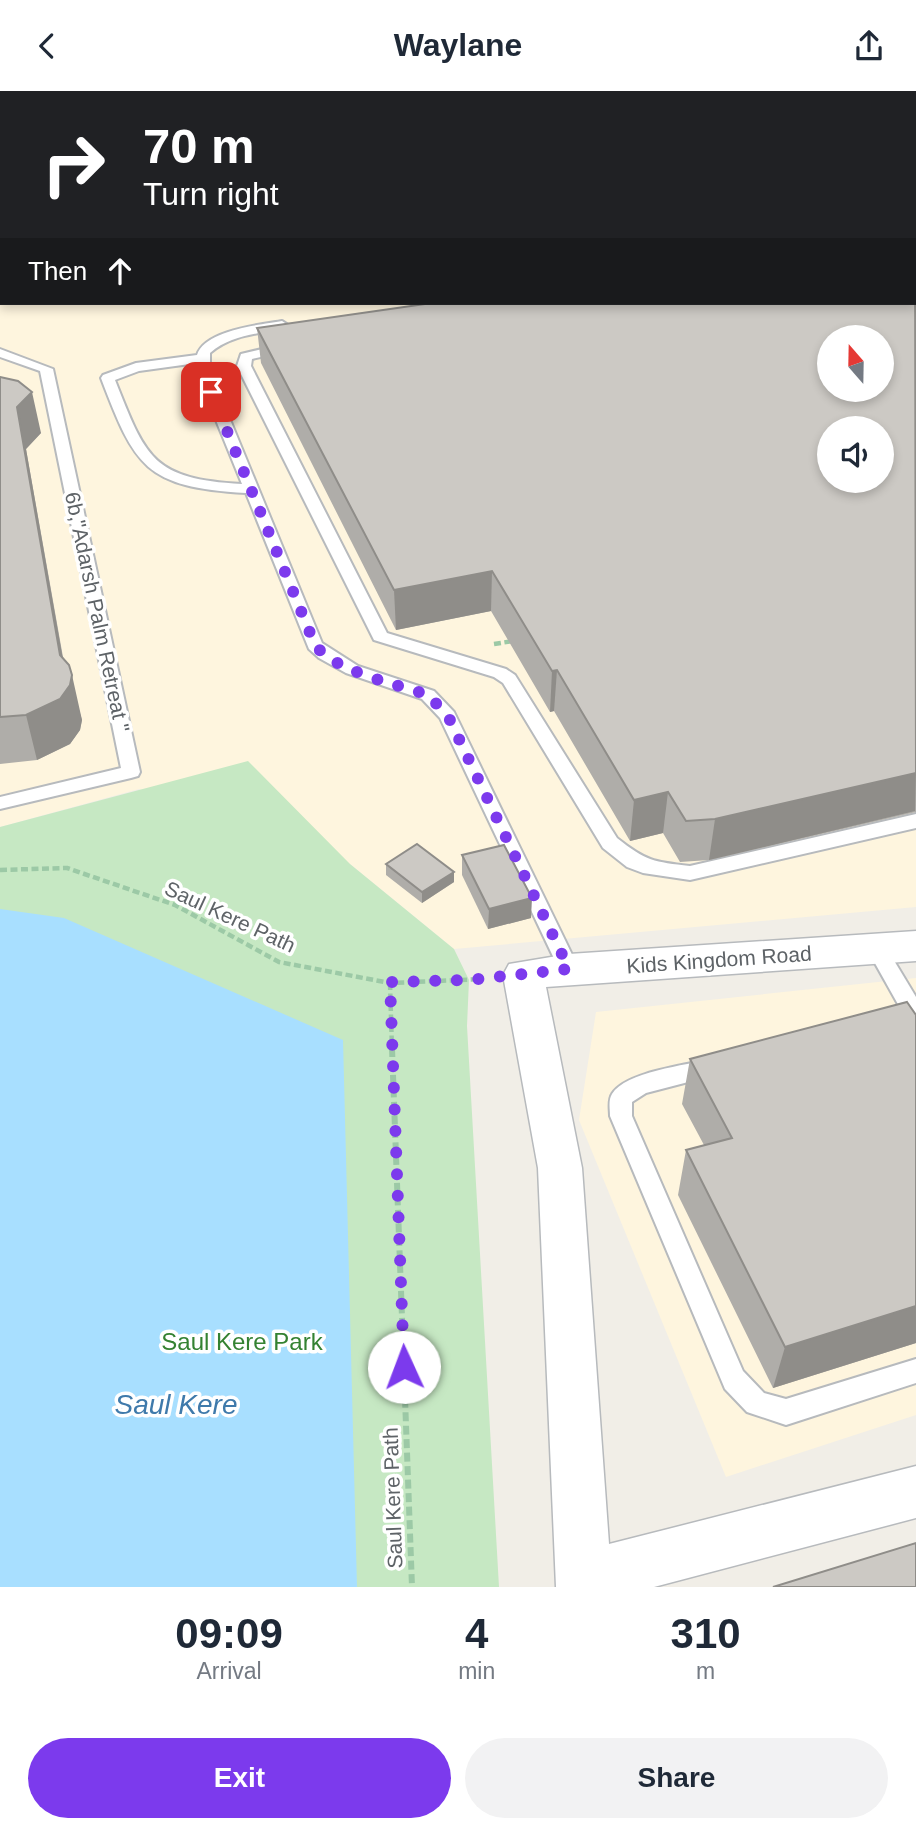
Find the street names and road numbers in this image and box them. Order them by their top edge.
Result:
street label: 6b,"Adarsh Palm Retreat " [61,490,134,734]
street label: Saul Kere Path [161,876,299,957]
street label: Kids Kingdom Road [626,942,812,977]
street label: Saul Kere Path [379,1427,406,1569]

